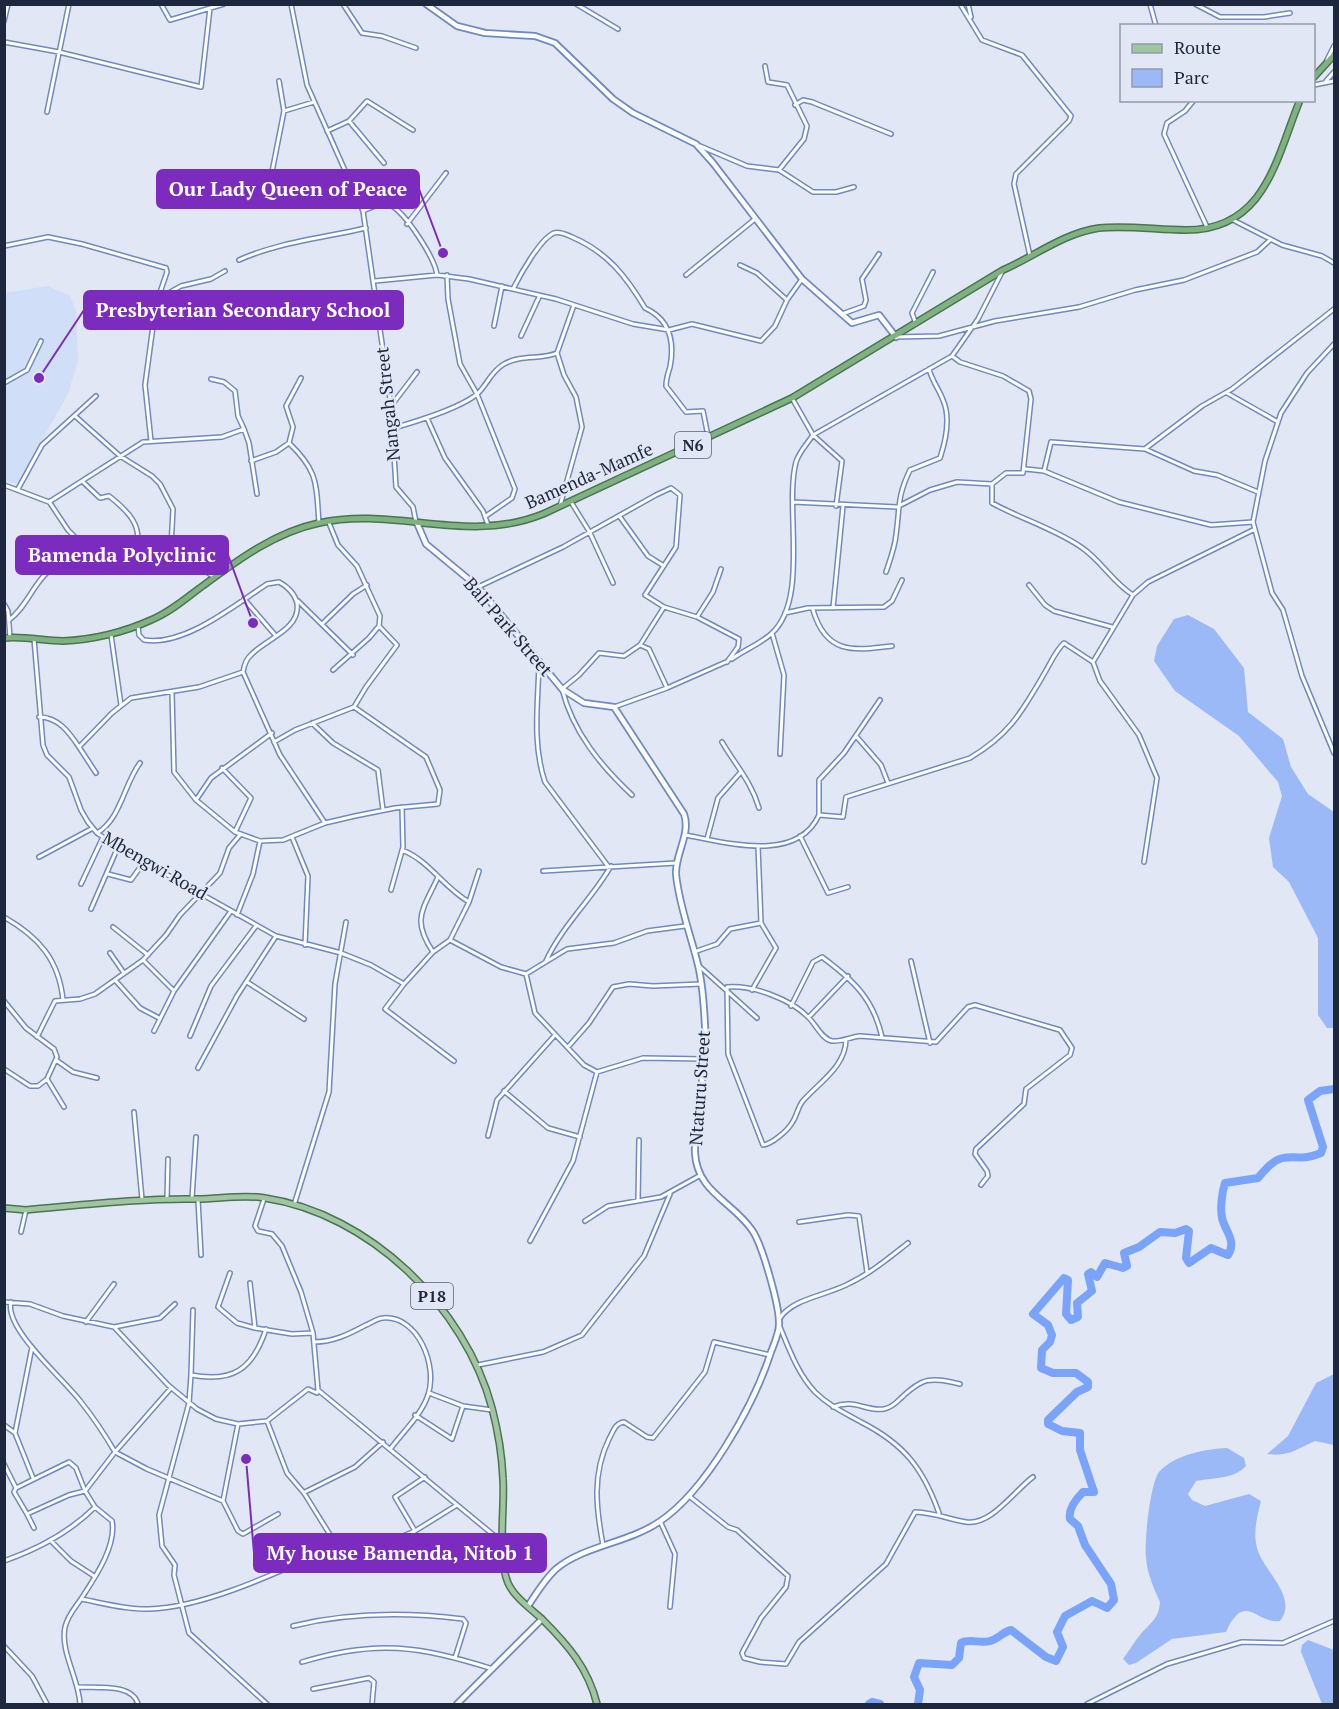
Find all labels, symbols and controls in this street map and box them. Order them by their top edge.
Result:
legend [1120,24,1315,102]
text: Route [1174,35,1221,59]
text: Parc [1174,65,1209,89]
callout: Our Lady Queen of Peace [157,170,419,208]
text: Our Lady Queen of Peace [169,175,407,202]
callout: Presbyterian Secondary School [84,291,403,329]
text: Presbyterian Secondary School [96,296,391,323]
street label: Nangah Street [369,346,405,462]
road number: N6 [675,432,711,458]
street label: Bamenda-Mamfe [521,436,656,514]
callout: Bamenda Polyclinic [16,536,228,574]
text: Bamenda Polyclinic [28,541,216,568]
street label: Bali Park Street [459,572,559,681]
street label: Mbengwi Road [99,825,212,905]
street label: Ntaturu Street [683,1029,715,1146]
road number: P18 [411,1283,453,1309]
callout: My house Bamenda, Nitob 1 [254,1534,546,1572]
text: My house Bamenda, Nitob 1 [266,1539,534,1566]

